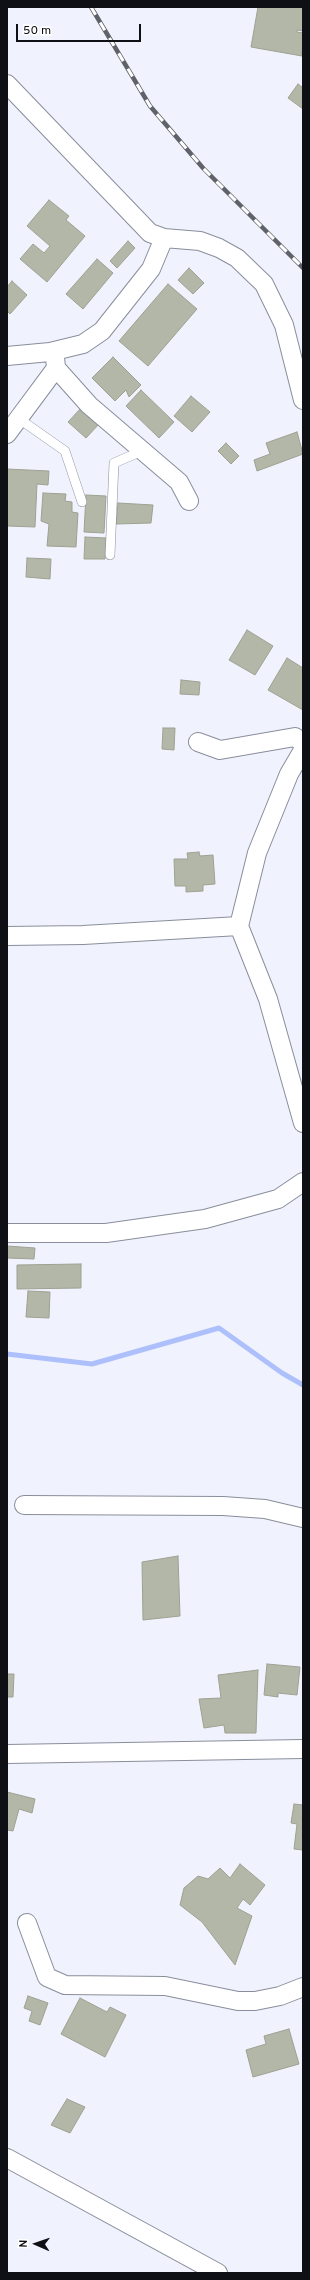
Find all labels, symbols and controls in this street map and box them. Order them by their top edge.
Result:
scale bar [18,16,143,42]
text: 50 m [23,23,51,39]
north arrow [16,2224,56,2264]
text: N [17,2239,31,2248]

